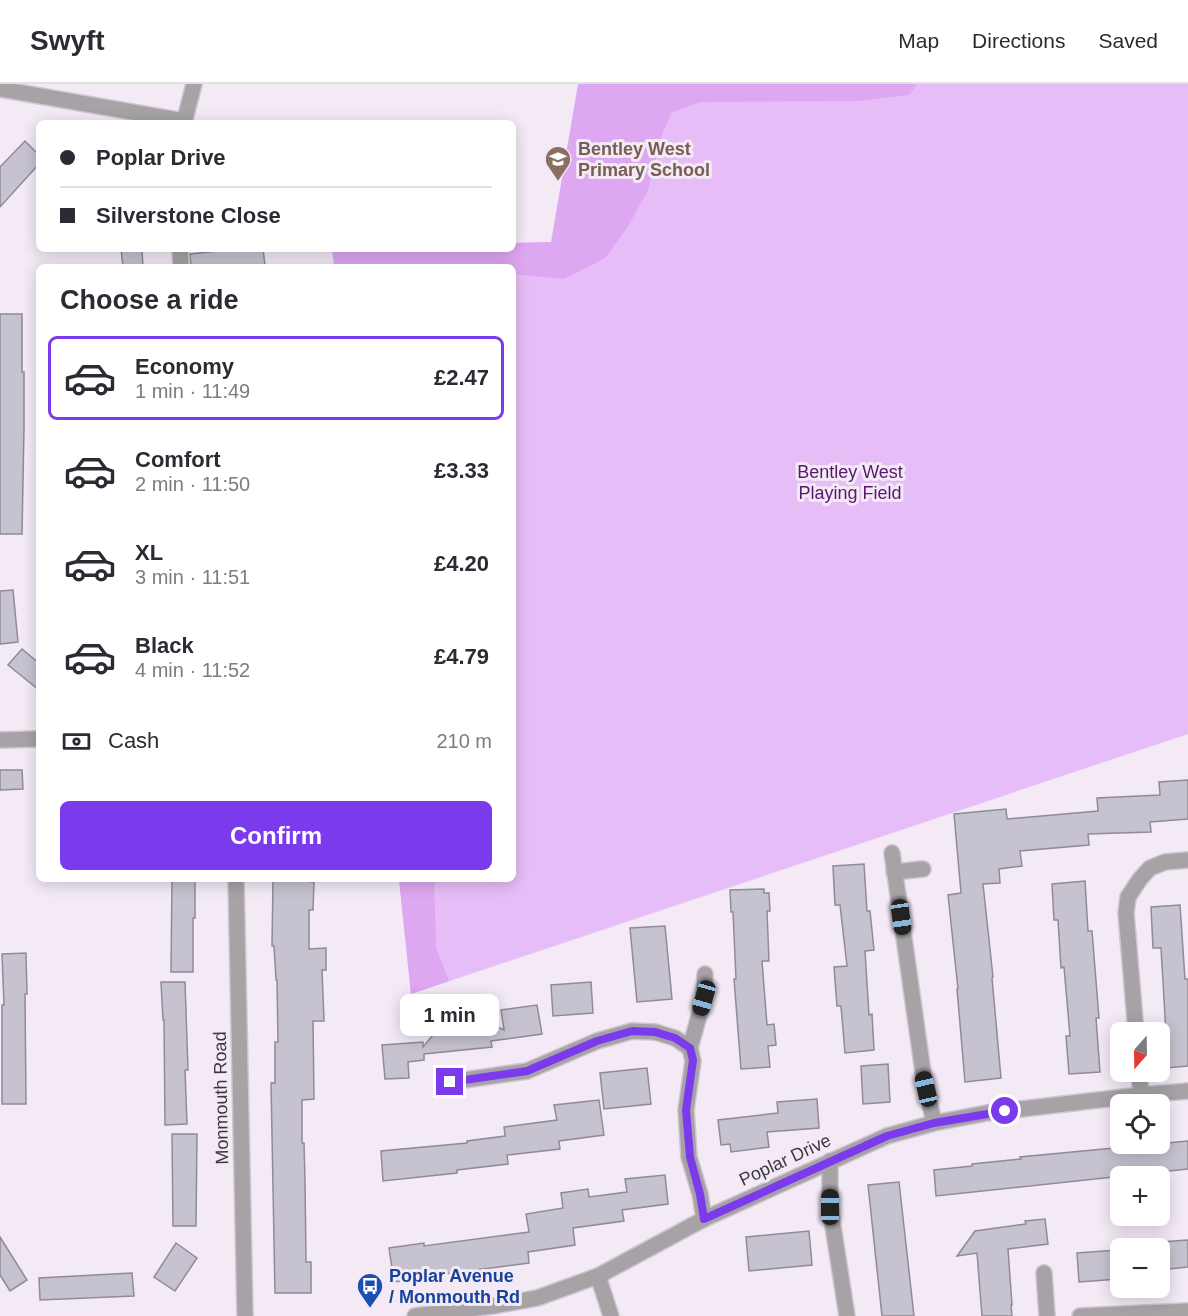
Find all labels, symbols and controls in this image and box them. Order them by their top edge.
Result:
text: Swyft [30,25,105,56]
text: Map [898,29,939,52]
text: Directions [972,29,1065,52]
text: Saved [1098,29,1158,52]
place label: Bentley West Primary School [578,139,710,180]
school or university icon: Bentley West Primary School [543,144,573,182]
text: Poplar Drive [96,145,226,170]
text: Silverstone Close [96,203,281,228]
text: Choose a ride [60,285,239,315]
icon: car [63,351,117,405]
text: Economy [135,354,234,379]
text: £2.47 [434,365,489,390]
text: 1 min · 11:49 [135,380,250,402]
icon: car [63,444,117,498]
text: Comfort [135,447,221,472]
text: £3.33 [434,458,489,483]
park label: Bentley West Playing Field [797,462,903,503]
text: 2 min · 11:50 [135,473,250,495]
icon: car [63,537,117,591]
text: XL [135,540,163,565]
text: £4.20 [434,551,489,576]
text: 3 min · 11:51 [135,566,250,588]
icon: car [63,630,117,684]
text: Black [135,633,194,658]
text: £4.79 [434,644,489,669]
text: 4 min · 11:52 [135,659,250,681]
icon: cash [60,725,93,758]
text: Cash [108,728,159,753]
text: 210 m [436,730,492,752]
button: Confirm [60,801,492,870]
car [890,898,912,936]
car [690,978,718,1018]
callout: 1 min [400,995,500,1037]
text: 1 min [423,1004,476,1026]
north arrow [1110,1022,1170,1082]
map controls [1110,1022,1170,1298]
street label: Monmouth Road [210,1031,232,1165]
route end [436,1068,463,1095]
car [913,1069,939,1109]
button: locate [1110,1094,1170,1154]
route start [991,1097,1018,1124]
street label: Poplar Drive [736,1130,834,1190]
button: + [1110,1166,1170,1226]
car [821,1189,839,1225]
button: − [1110,1238,1170,1298]
place label: Poplar Avenue / Monmouth Rd [389,1266,520,1307]
bus stop icon: Poplar Avenue / Monmouth Rd [355,1271,385,1309]

